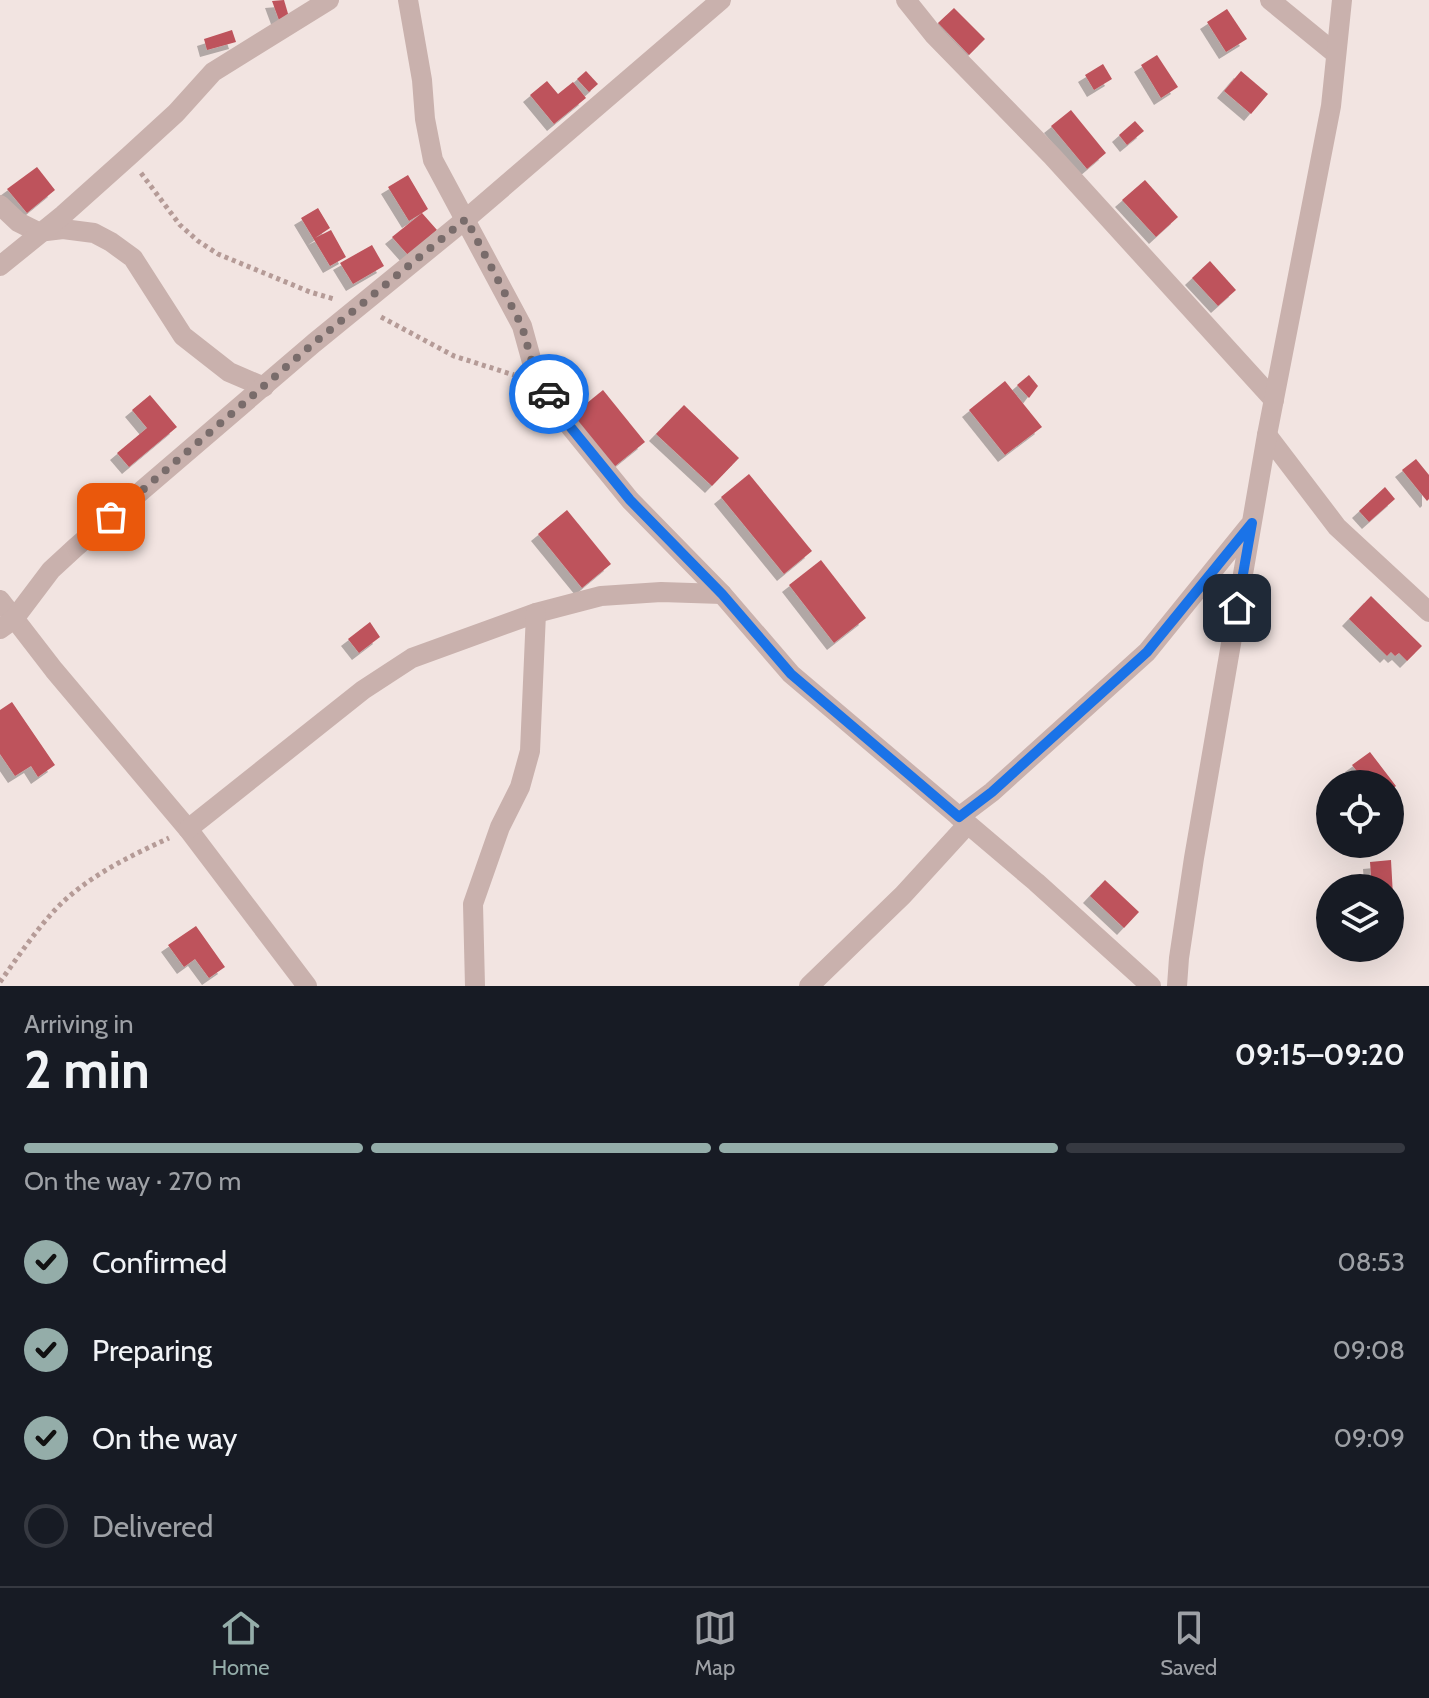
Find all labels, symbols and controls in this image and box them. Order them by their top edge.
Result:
courier [509,354,589,434]
icon: car [527,372,571,416]
pin [77,483,145,551]
icon: bag [89,495,133,539]
pin [1203,574,1271,642]
icon: home [1215,586,1259,630]
map controls [1316,770,1404,962]
button: locate [1316,770,1404,858]
button: layers [1316,874,1404,962]
text: Arriving in [24,1008,134,1040]
text: 09:15–09:20 [1235,1036,1405,1073]
text: 2 min [24,1038,150,1101]
text: On the way · 270 m [24,1165,241,1197]
icon: check [24,1240,68,1284]
text: Confirmed [92,1244,227,1281]
text: 08:53 [1338,1246,1405,1278]
icon: check [24,1328,68,1372]
text: Preparing [92,1332,212,1369]
text: 09:08 [1333,1334,1405,1366]
icon: check [24,1416,68,1460]
text: On the way [92,1420,237,1457]
text: 09:09 [1334,1422,1405,1454]
text: Delivered [92,1508,213,1545]
tab: Home [212,1606,270,1681]
tab: Map [693,1606,737,1681]
tab: Saved [1160,1606,1217,1681]

